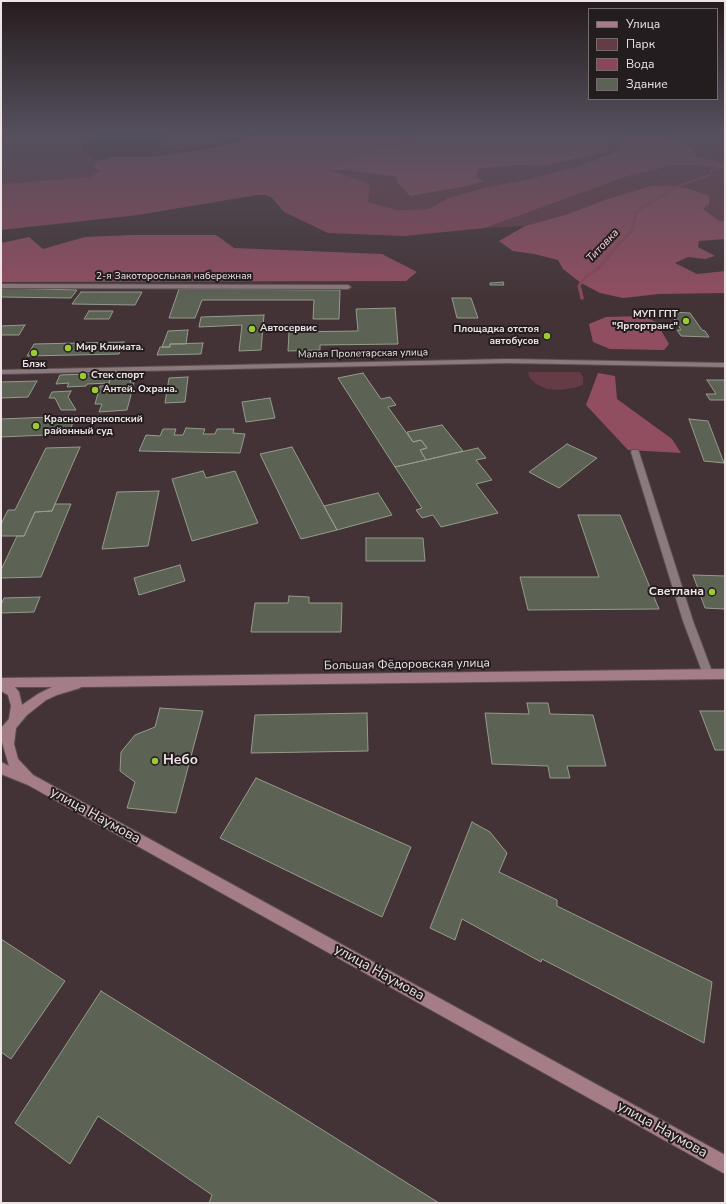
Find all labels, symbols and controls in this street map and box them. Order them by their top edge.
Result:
legend [588,8,718,100]
text: Улица [626,16,660,32]
text: Парк [626,36,655,52]
text: Вода [626,56,654,72]
text: Здание [626,76,668,92]
water label: Титовка [584,227,622,265]
street label: 2-я Закоторосльная набережная [96,271,252,283]
place label: МУП ГПТ "Яргортранс" [612,309,678,332]
marker: МУП ГПТ "Яргортранс" [681,316,691,326]
place label: Автосервис [260,323,317,335]
marker: Автосервис [247,324,257,334]
place label: Площадка отстоя автобусов [454,324,539,348]
marker: Площадка отстоя автобусов [542,331,552,341]
place label: Мир Климата. [76,342,144,354]
marker: Мир Климата. [63,343,73,353]
street label: Малая Пролетарская улица [298,347,428,361]
marker: Блэк [29,348,39,358]
place label: Блэк [22,359,46,371]
place label: Стек спорт [91,370,144,382]
marker: Стек спорт [78,371,88,381]
place label: Антей. Охрана. [103,384,177,396]
marker: Антей. Охрана. [90,385,100,395]
place label: Красноперекопский районный суд [44,414,143,438]
marker: Красноперекопский районный суд [31,421,41,431]
place label: Светлана [649,585,704,599]
marker: Светлана [707,587,717,597]
street label: Большая Фёдоровская улица [324,656,490,674]
place label: Небо [163,753,198,769]
marker: Небо [150,756,160,766]
street label: улица Наумова [47,784,143,848]
street label: улица Наумова [331,941,427,1005]
street label: улица Наумова [614,1098,710,1162]

